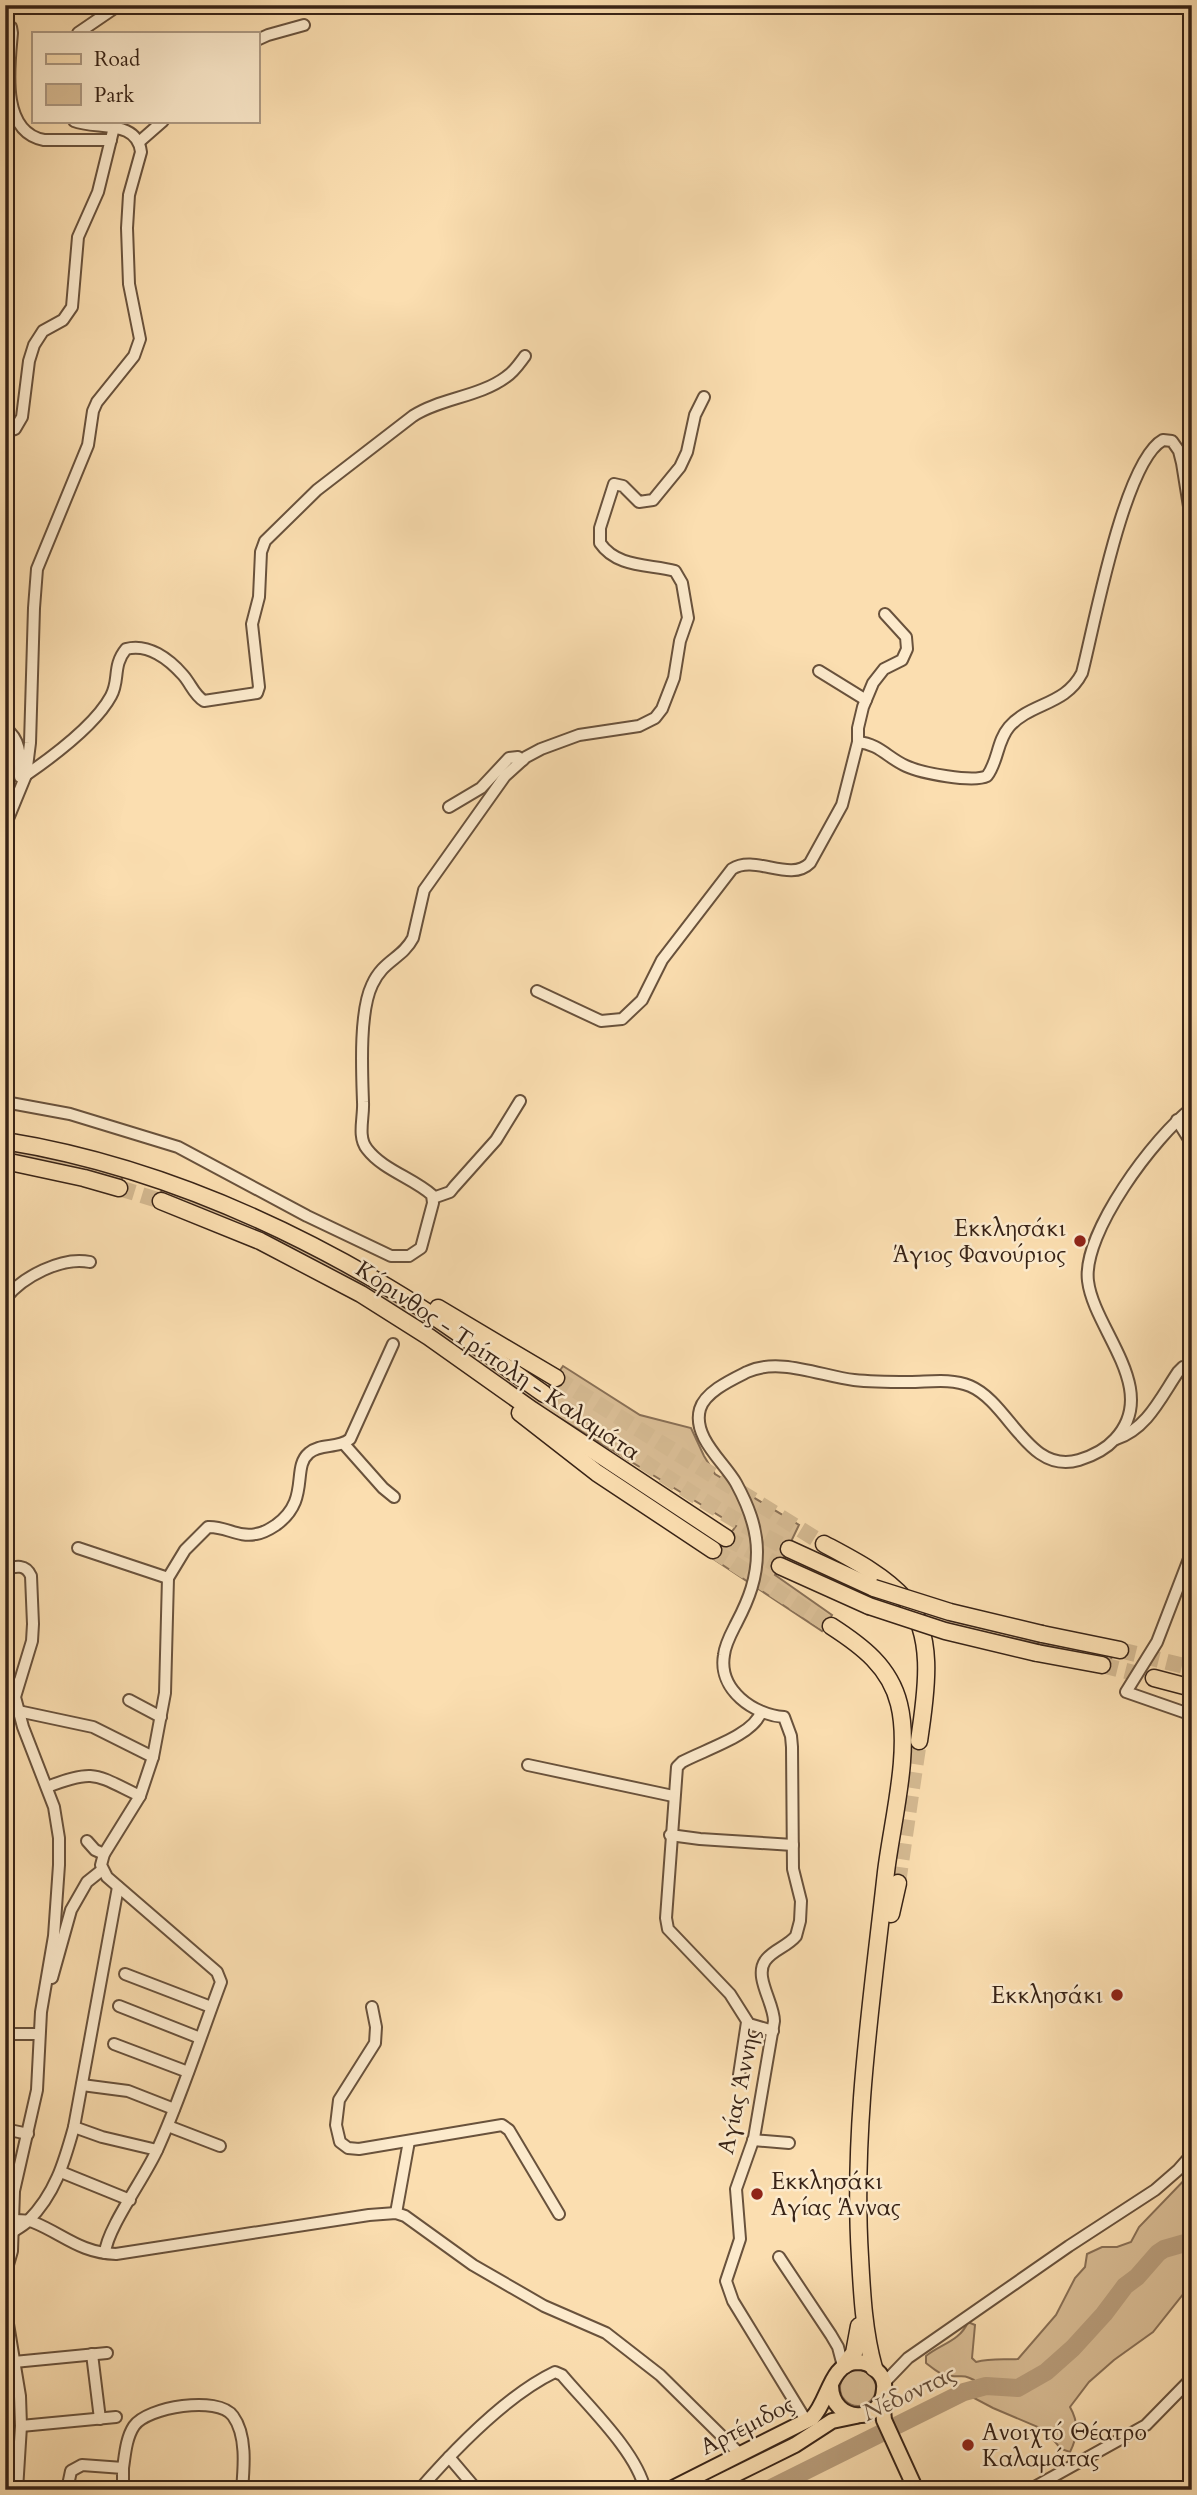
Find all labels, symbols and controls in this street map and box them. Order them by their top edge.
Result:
legend [32,32,259,122]
text: Road [94,45,140,74]
text: Park [94,81,135,110]
place label: Εκκλησάκι Άγιος Φανούριος [893,1213,1066,1270]
marker: Εκκλησάκι Άγιος Φανούριος [1072,1233,1088,1249]
street label: Κόρινθος - Τρίπολη - Καλαμάτα [350,1253,646,1467]
place label: Εκκλησάκι [991,1980,1103,2011]
marker: Εκκλησάκι [1109,1987,1125,2003]
street label: Αγίας Άννης [710,2025,767,2157]
place label: Εκκλησάκι Αγίας Άννας [771,2166,901,2223]
marker: Εκκλησάκι Αγίας Άννας [749,2186,765,2202]
water label: Νέδoντας [857,2357,962,2430]
street label: Αρτέμιδος [695,2389,800,2462]
place label: Ανοιχτό Θέατρο Καλαμάτας [982,2417,1147,2474]
marker: Ανοιχτό Θέατρο Καλαμάτας [960,2437,976,2453]

